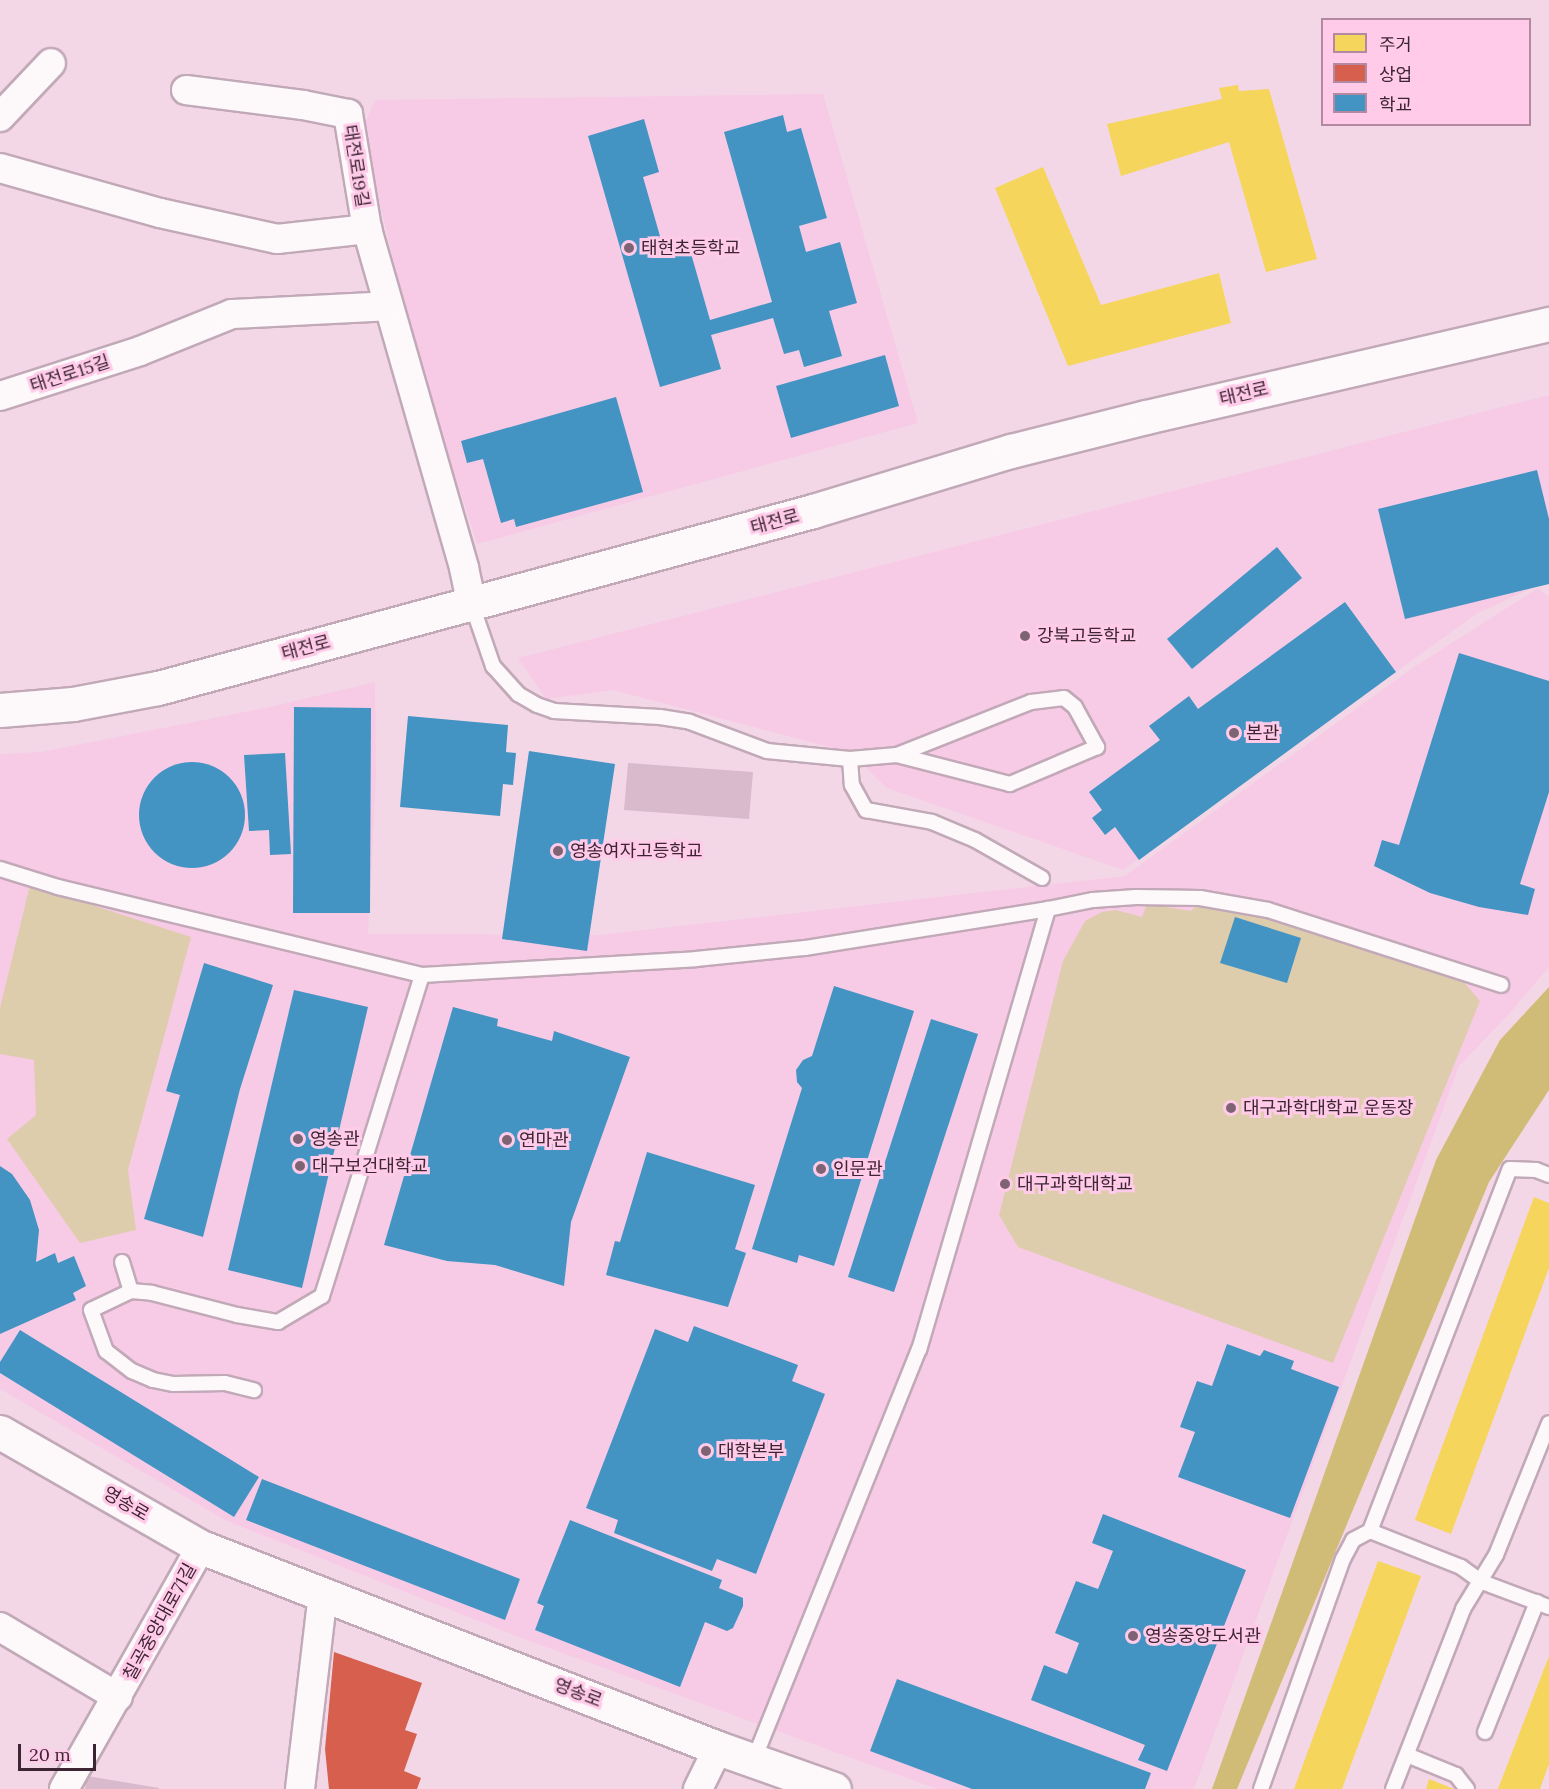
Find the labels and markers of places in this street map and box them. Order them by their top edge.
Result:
place label: 태현초등학교 [641,237,740,259]
marker: 태현초등학교 [622,241,636,255]
place label: 강북고등학교 [1037,625,1136,647]
marker: 강북고등학교 [1018,629,1032,643]
place label: 본관 [1246,722,1279,744]
marker: 본관 [1227,726,1241,740]
place label: 영송여자고등학교 [570,840,702,862]
marker: 영송여자고등학교 [551,844,565,858]
place label: 대구과학대학교 운동장 [1243,1097,1413,1119]
marker: 대구과학대학교 운동장 [1224,1101,1238,1115]
place label: 영송관 [310,1128,360,1150]
place label: 연마관 [519,1129,569,1151]
marker: 영송관 [291,1132,305,1146]
marker: 연마관 [500,1133,514,1147]
place label: 대구보건대학교 [312,1155,428,1177]
place label: 인문관 [833,1158,883,1180]
marker: 대구보건대학교 [293,1159,307,1173]
marker: 인문관 [814,1162,828,1176]
place label: 대구과학대학교 [1017,1173,1133,1195]
marker: 대구과학대학교 [998,1177,1012,1191]
place label: 대학본부 [718,1440,784,1462]
marker: 대학본부 [699,1444,713,1458]
place label: 영송중앙도서관 [1145,1625,1261,1647]
marker: 영송중앙도서관 [1126,1629,1140,1643]

